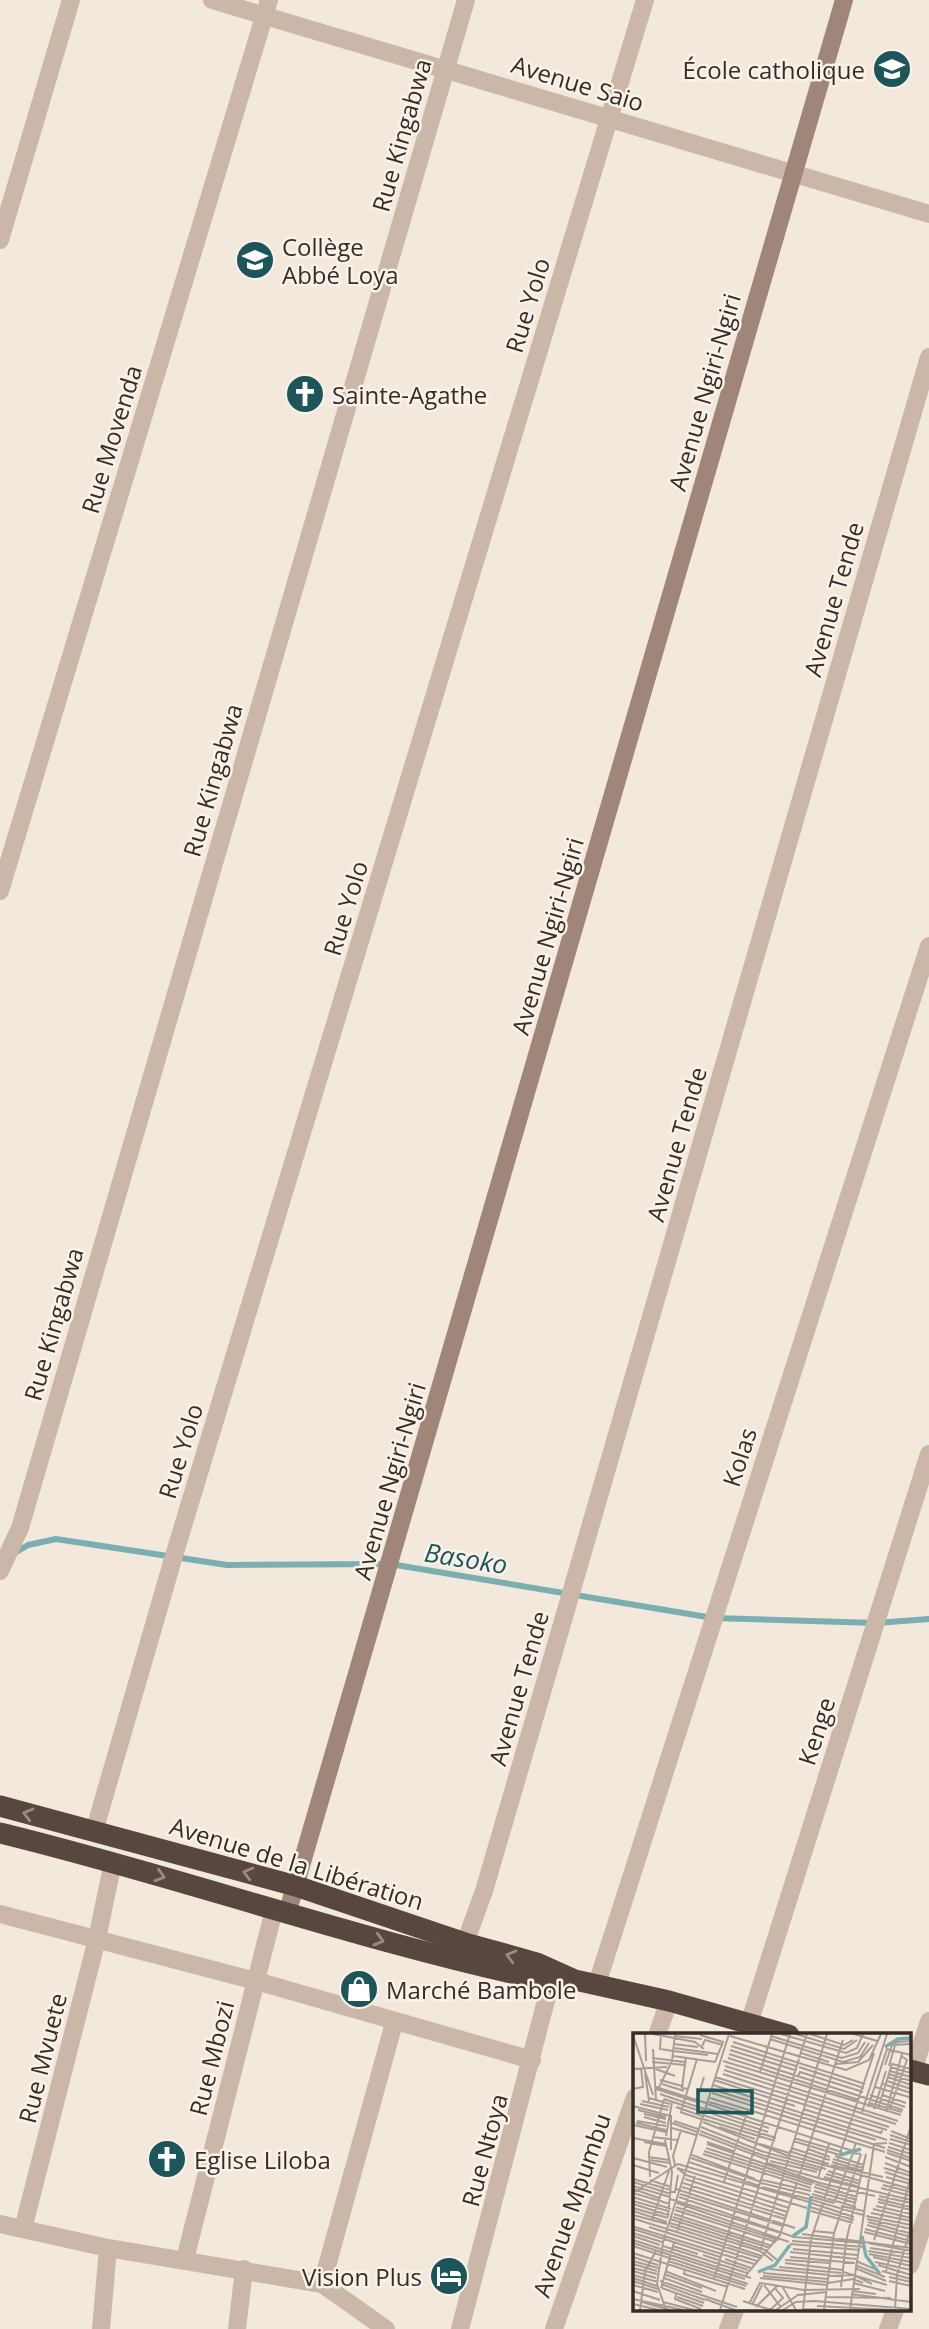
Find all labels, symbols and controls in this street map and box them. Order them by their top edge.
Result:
street label: Avenue Saio [508,47,648,119]
school or university icon: École catholique [871,48,913,90]
place label: École catholique [682,53,865,86]
street label: Rue Kingabwa [363,55,439,215]
place label: Collège Abbé Loya [282,230,399,291]
school or university icon: Collège Abbé Loya [234,239,276,281]
street label: Rue Yolo [497,254,557,356]
street label: Avenue Ngiri-Ngiri [660,290,748,494]
street label: Rue Movenda [73,361,149,517]
church icon: Sainte-Agathe [284,373,326,415]
place label: Sainte-Agathe [332,378,487,411]
street label: Avenue Tende [795,518,871,680]
street label: Rue Kingabwa [174,700,250,860]
street label: Avenue Ngiri-Ngiri [503,834,591,1038]
street label: Rue Yolo [315,857,375,959]
street label: Avenue Tende [638,1063,714,1225]
street label: Rue Kingabwa [15,1244,91,1404]
street label: Avenue Ngiri-Ngiri [345,1379,433,1583]
street label: Rue Yolo [150,1400,210,1502]
street label: Kolas [714,1423,764,1491]
water label: Basoko [422,1534,510,1582]
street label: Avenue Tende [480,1607,556,1769]
street label: Kenge [790,1693,842,1769]
one-way arrow [22,1807,34,1822]
street label: Avenue de la Libération [166,1809,428,1917]
one-way arrow [154,1867,166,1882]
one-way arrow [242,1867,254,1881]
one-way arrow [373,1931,385,1946]
one-way arrow [506,1949,518,1964]
shop icon: Marché Bambole [338,1968,380,2010]
place label: Marché Bambole [386,1973,576,2006]
street label: Rue Mvuete [10,1989,74,2127]
street label: Rue Mbozi [181,1997,241,2119]
inset map [633,2033,912,2312]
street label: Rue Ntoya [453,2090,515,2210]
street label: Avenue Mpumbu [524,2109,618,2301]
church icon: Eglise Liloba [146,2138,188,2180]
place label: Eglise Liloba [194,2143,331,2176]
hotel icon: Vision Plus [428,2255,470,2297]
place label: Vision Plus [302,2260,422,2293]

